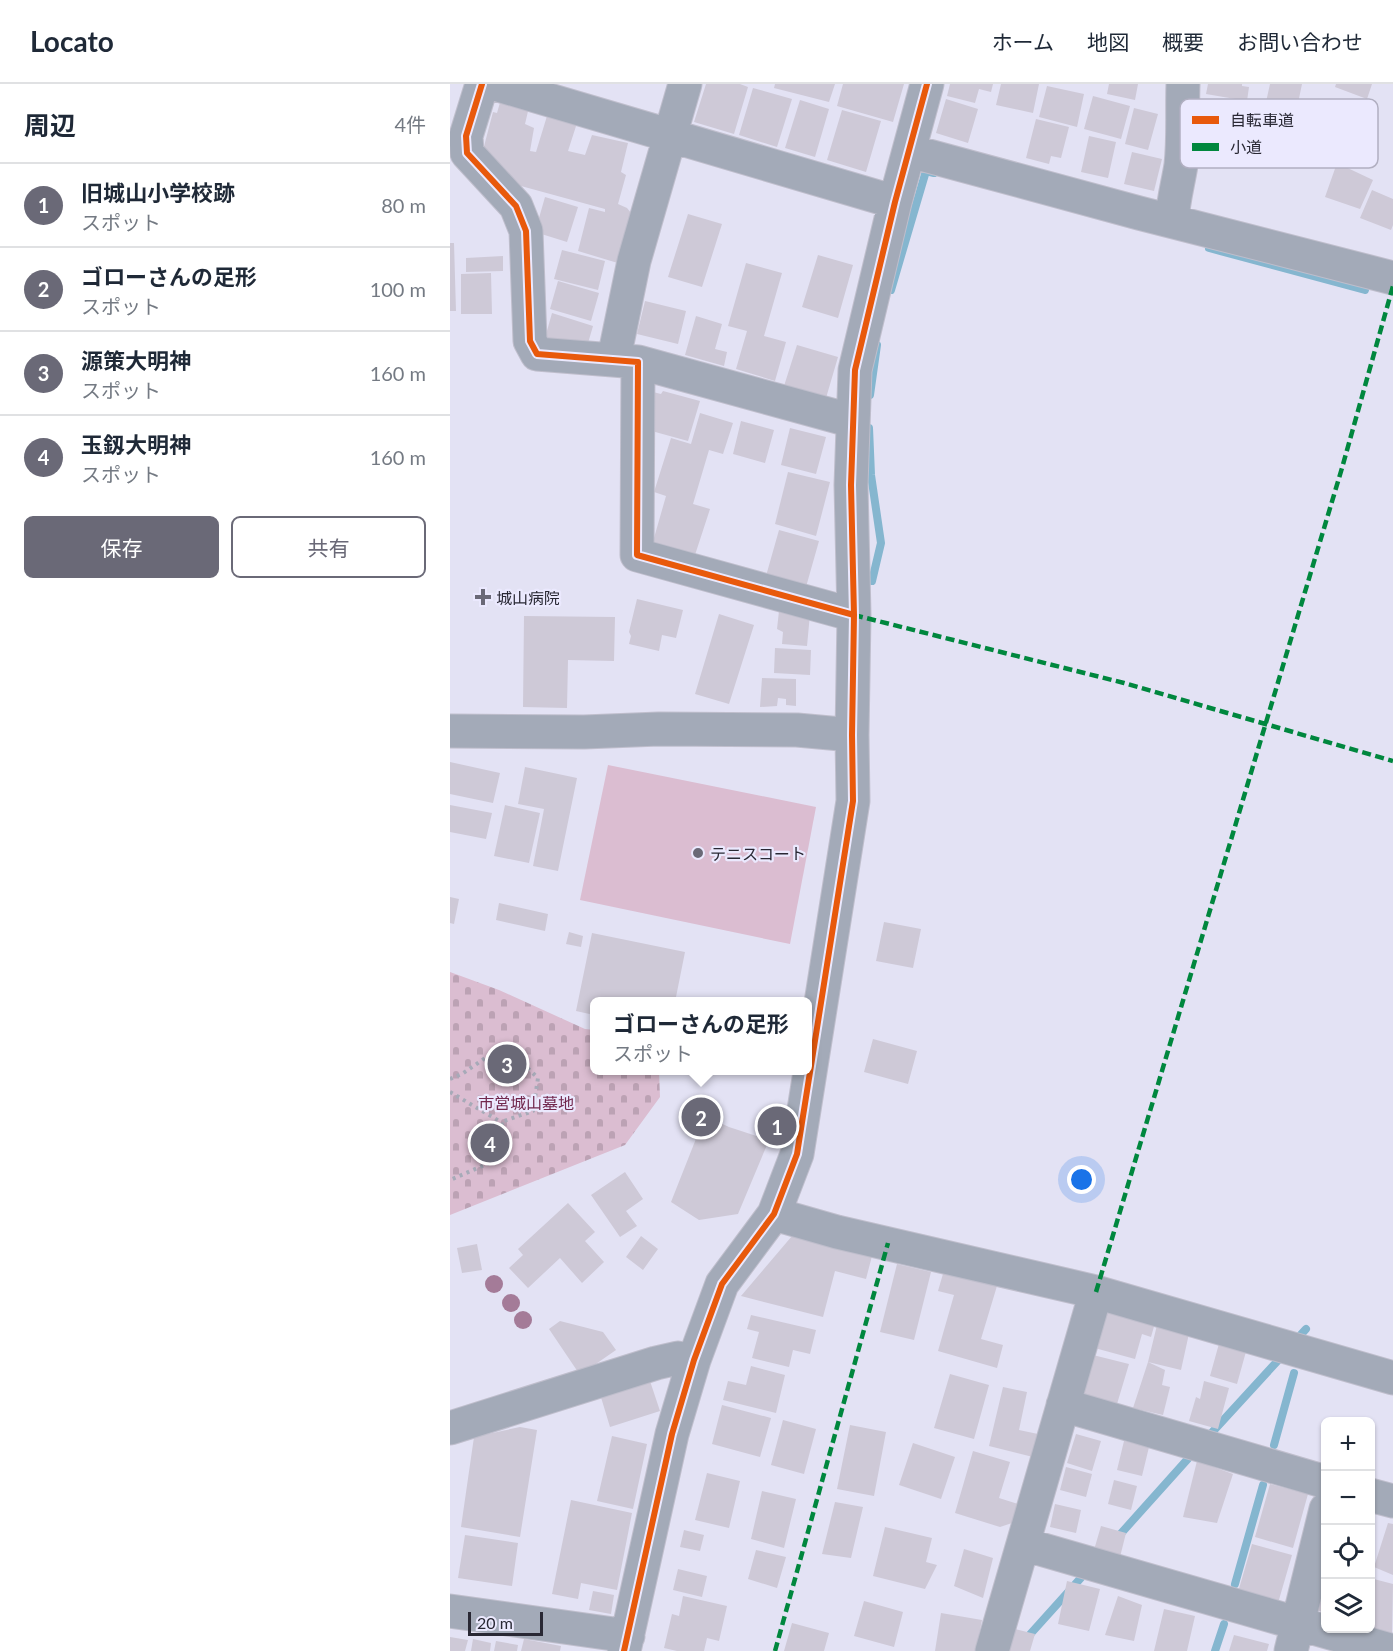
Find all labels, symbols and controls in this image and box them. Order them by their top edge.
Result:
text: Locato [30,24,114,58]
text: ホーム [992,29,1054,54]
text: 地図 [1087,29,1129,54]
text: 概要 [1162,29,1204,54]
text: お問い合わせ [1237,29,1363,54]
legend [1180,99,1378,168]
text: 周辺 [24,109,76,141]
text: 自転車道 [1230,110,1294,129]
text: 4件 [394,112,426,136]
text: 小道 [1230,137,1262,156]
text: 旧城山小学校跡 [81,179,235,206]
text: 1 [38,193,49,217]
text: 80 m [381,193,426,217]
text: スポット [81,210,161,234]
text: ゴローさんの足形 [81,263,257,290]
text: 2 [38,277,49,301]
text: 100 m [370,277,426,301]
text: スポット [81,294,161,318]
text: 源策大明神 [81,347,191,374]
text: 3 [38,361,49,385]
text: 160 m [370,361,426,385]
text: スポット [81,378,161,402]
text: 玉釼大明神 [81,431,191,458]
text: 4 [38,445,49,469]
text: 160 m [370,445,426,469]
text: スポット [81,462,161,486]
button: 保存 [24,516,219,578]
button: 共有 [231,516,426,578]
marker: 城山病院 [474,588,492,606]
place label: 城山病院 [496,588,560,607]
place label: テニスコート [710,844,806,863]
marker: テニスコート [691,846,705,860]
popup [590,997,812,1075]
text: ゴローさんの足形 [613,1010,789,1037]
text: スポット [613,1041,693,1065]
pin: 3 [488,1042,526,1086]
park label: 市営城山墓地 [478,1093,574,1112]
pin: 2 [682,1094,720,1140]
pin: 1 [758,1104,796,1148]
pin: 4 [470,1120,510,1166]
your location [1067,1165,1096,1194]
map controls [1321,1417,1375,1633]
button: + [1321,1417,1375,1471]
button: − [1321,1471,1375,1525]
button: locate [1321,1525,1375,1579]
button: layers [1321,1579,1375,1633]
scale bar [468,1609,543,1636]
text: 20 m [477,1613,513,1632]

